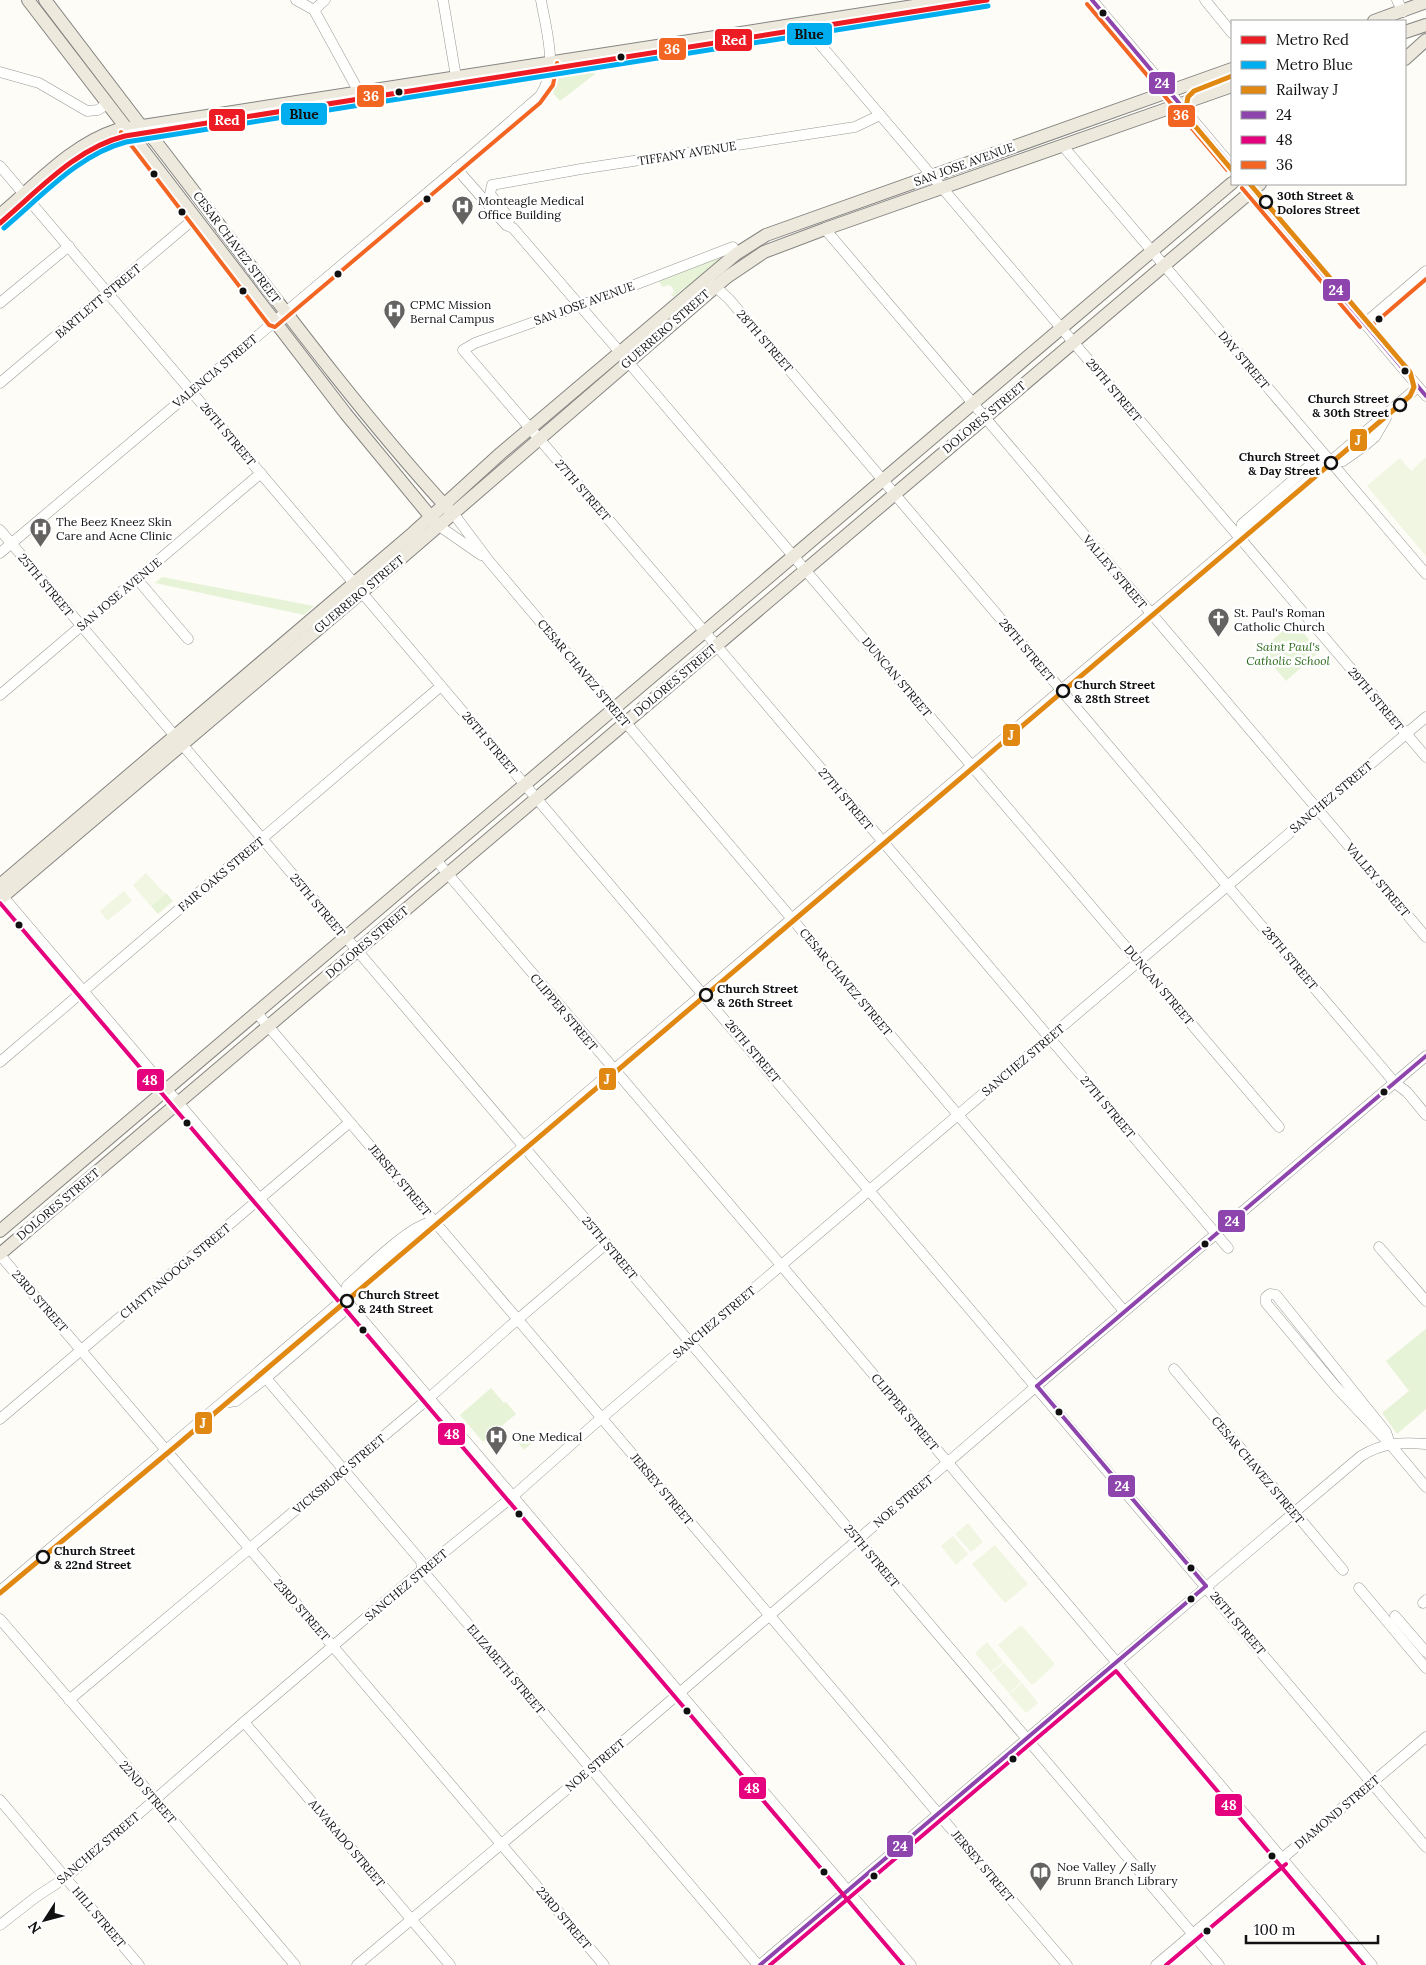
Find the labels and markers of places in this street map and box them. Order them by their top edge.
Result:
unlabelled marker [1098,8,1108,18]
unlabelled marker [616,52,626,62]
unlabelled marker [394,87,404,97]
unlabelled marker [149,169,159,179]
place label: 30th Street & Dolores Street [1277,188,1361,217]
place label: Monteagle Medical Office Building [478,193,584,222]
unlabelled marker [422,194,432,204]
hospital icon: Monteagle Medical Office Building [450,195,474,226]
marker: 30th Street & Dolores Street [1259,195,1273,209]
unlabelled marker [177,207,187,217]
unlabelled marker [333,269,343,279]
unlabelled marker [238,286,248,296]
place label: CPMC Mission Bernal Campus [410,297,495,326]
hospital icon: CPMC Mission Bernal Campus [382,299,406,330]
unlabelled marker [1374,314,1384,324]
unlabelled marker [1400,366,1410,376]
place label: Church Street & 30th Street [1308,391,1390,420]
marker: Church Street & 30th Street [1393,398,1407,412]
place label: Church Street & Day Street [1239,449,1321,478]
marker: Church Street & Day Street [1324,456,1338,470]
place label: The Beez Kneez Skin Care and Acne Clinic [56,514,172,543]
hospital icon: The Beez Kneez Skin Care and Acne Clinic [28,516,52,547]
place label: St. Paul's Roman Catholic Church [1234,605,1325,634]
church icon: St. Paul's Roman Catholic Church [1206,607,1230,638]
place label: Church Street & 28th Street [1074,677,1156,706]
marker: Church Street & 28th Street [1056,684,1070,698]
unlabelled marker [14,920,24,930]
place label: Church Street & 26th Street [717,981,799,1010]
marker: Church Street & 26th Street [699,988,713,1002]
unlabelled marker [1379,1087,1389,1097]
unlabelled marker [182,1118,192,1128]
unlabelled marker [1200,1239,1210,1249]
place label: Church Street & 24th Street [358,1287,440,1316]
marker: Church Street & 24th Street [340,1294,354,1308]
unlabelled marker [358,1325,368,1335]
unlabelled marker [1054,1407,1064,1417]
hospital icon: One Medical [484,1424,508,1455]
place label: One Medical [512,1429,582,1444]
unlabelled marker [514,1509,524,1519]
place label: Church Street & 22nd Street [54,1543,136,1572]
marker: Church Street & 22nd Street [36,1550,50,1564]
unlabelled marker [1186,1563,1196,1573]
unlabelled marker [1186,1594,1196,1604]
unlabelled marker [682,1706,692,1716]
unlabelled marker [1008,1754,1018,1764]
unlabelled marker [1267,1851,1277,1861]
place label: Noe Valley / Sally Brunn Branch Library [1057,1859,1178,1888]
library icon: Noe Valley / Sally Brunn Branch Library [1029,1861,1053,1892]
unlabelled marker [819,1867,829,1877]
unlabelled marker [869,1871,879,1881]
unlabelled marker [1202,1926,1212,1936]

